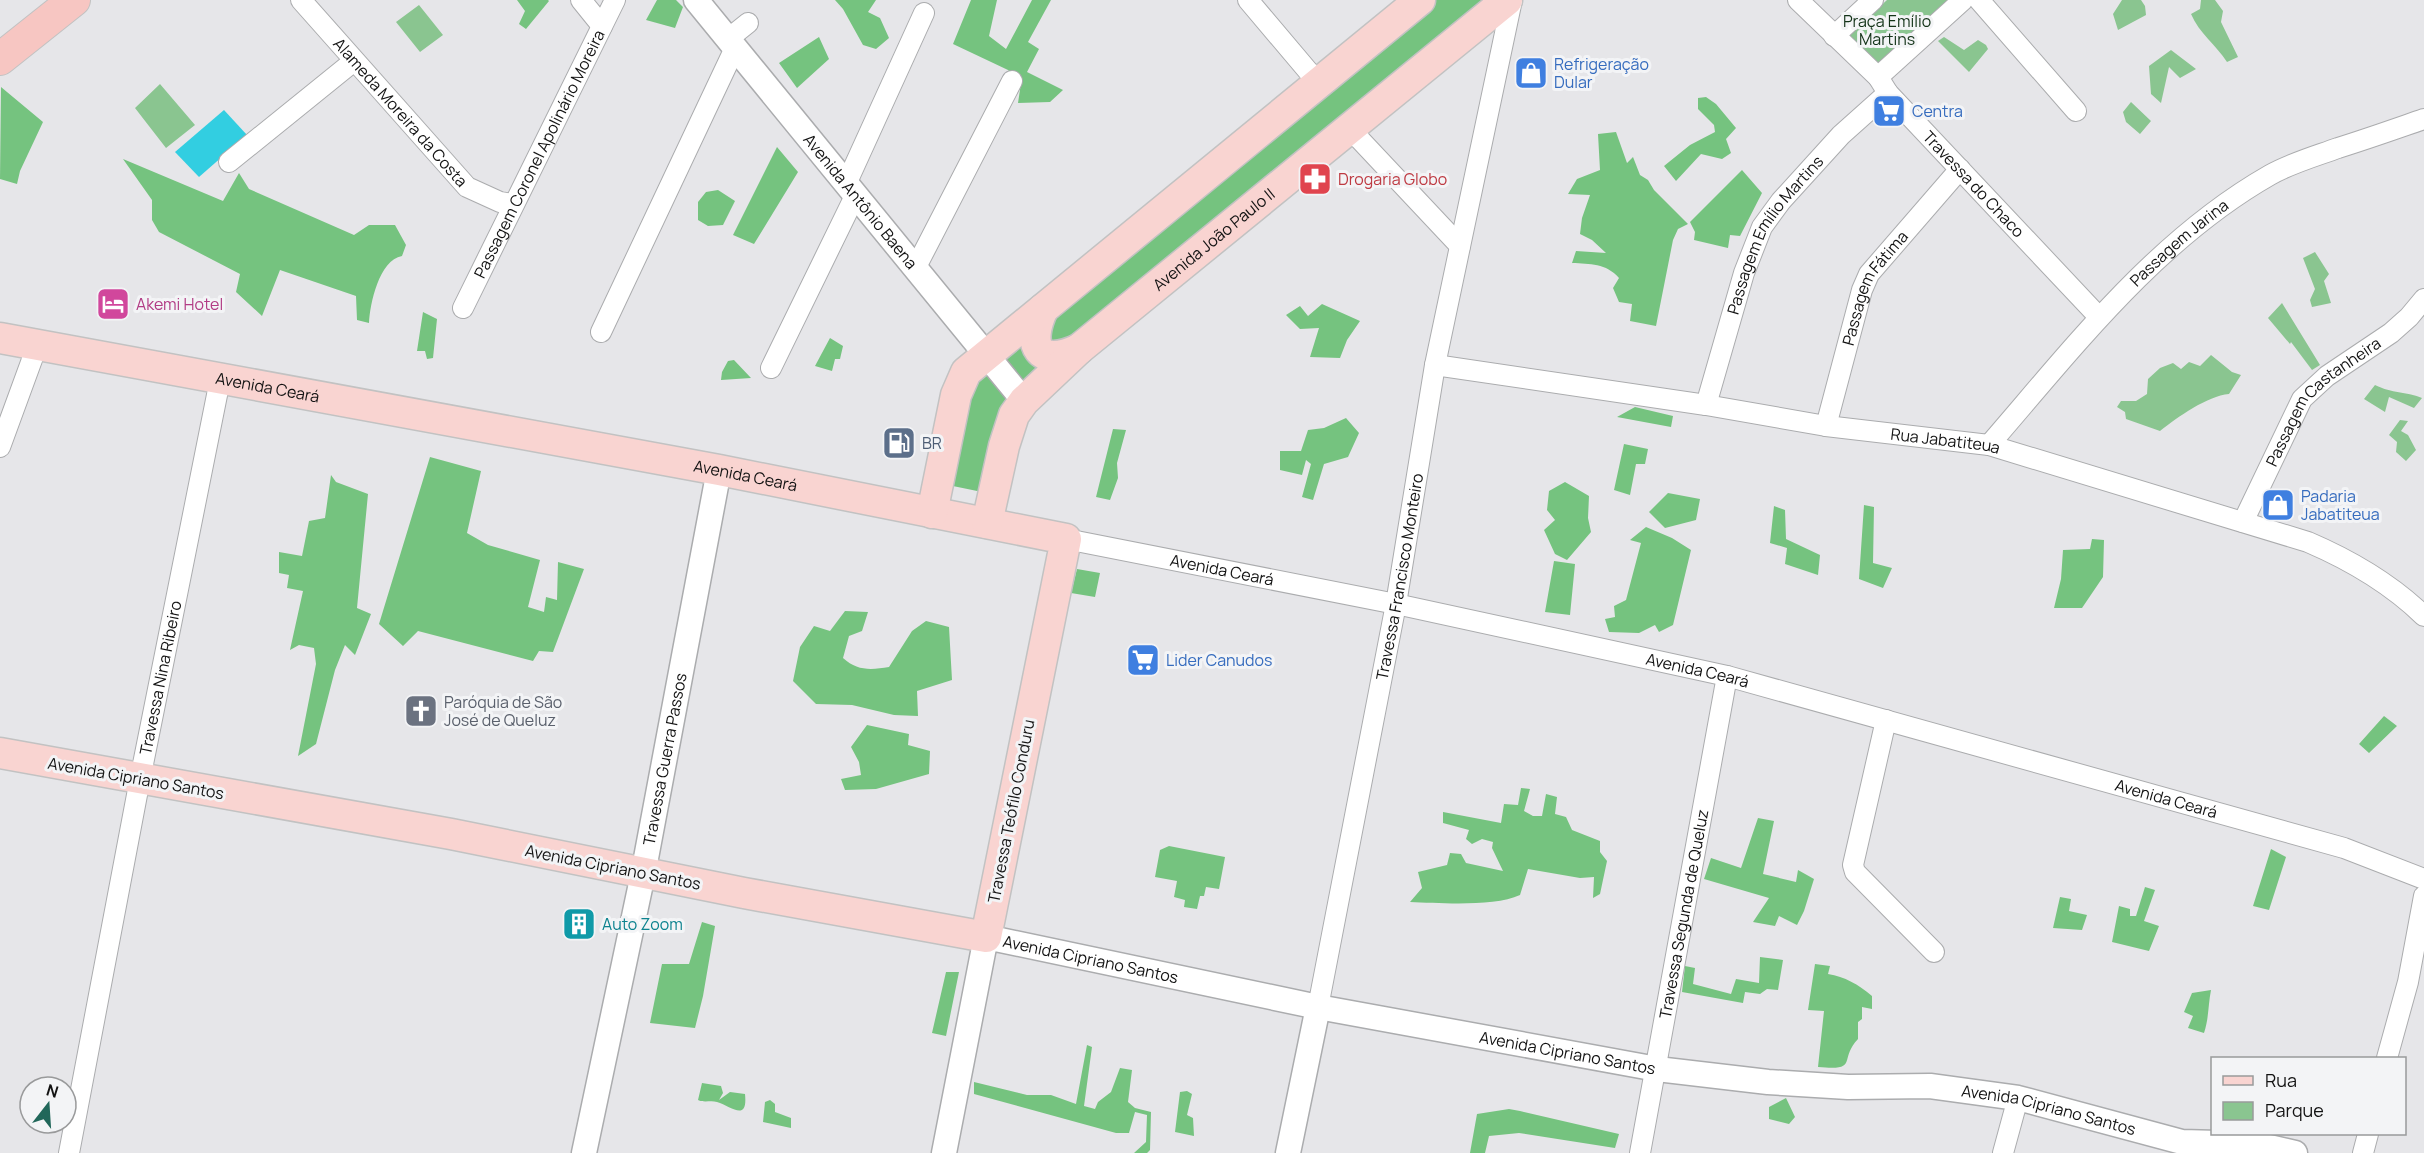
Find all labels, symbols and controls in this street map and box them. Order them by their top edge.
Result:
park label: Praça Emílio Martins [1843,10,1931,50]
street label: Passagem Coronel Apolinário Moreira [469,26,610,282]
street label: Alameda Moreira da Costa [328,33,473,191]
place label: Refrigeração Dular [1554,53,1649,93]
shop icon: Refrigeração Dular [1513,55,1549,91]
supermarket icon: Centra [1871,93,1907,129]
place label: Centra [1912,100,1963,122]
street label: Travessa do Chaco [1918,126,2029,242]
street label: Avenida Antônio Baena [799,129,923,273]
street label: Passagem Emílio Martins [1722,151,1828,317]
pharmacy icon: Drogaria Globo [1297,161,1333,197]
place label: Drogaria Globo [1338,168,1447,190]
street label: Avenida João Paulo II [1148,183,1279,296]
street label: Passagem Jarina [2125,194,2233,291]
street label: Passagem Fátima [1837,226,1913,348]
hotel icon: Akemi Hotel [95,286,131,322]
place label: Akemi Hotel [136,293,223,315]
street label: Passagem Castanheira [2260,332,2385,470]
street label: Avenida Ceará [214,367,321,407]
street label: Rua Jabatiteua [1889,423,2003,459]
fuel station icon: BR [881,425,917,461]
place label: BR [922,432,942,454]
street label: Avenida Ceará [692,455,799,496]
street label: Travessa Francisco Monteiro [1371,472,1428,682]
place label: Padaria Jabatiteua [2301,485,2380,525]
shop icon: Padaria Jabatiteua [2260,487,2296,523]
street label: Avenida Ceará [1168,549,1276,591]
street label: Travessa Nina Ribeiro [134,599,186,757]
supermarket icon: Lider Canudos [1125,642,1161,678]
street label: Avenida Ceará [1644,648,1752,693]
place label: Lider Canudos [1166,649,1272,671]
street label: Travessa Guerra Passos [638,671,692,847]
place label: Paróquia de São José de Queluz [444,691,562,731]
church icon: Paróquia de São José de Queluz [403,693,439,729]
street label: Travessa Teófilo Conduru [982,717,1040,905]
street label: Avenida Cipriano Santos [46,752,226,804]
street label: Avenida Ceará [2113,774,2220,823]
street label: Travessa Segunda de Queluz [1654,808,1713,1020]
street label: Avenida Cipriano Santos [523,839,703,895]
building icon: Auto Zoom [561,906,597,942]
place label: Auto Zoom [602,913,683,935]
street label: Avenida Cipriano Santos [1001,930,1180,988]
street label: Avenida Cipriano Santos [1478,1026,1657,1080]
legend [2211,1057,2406,1135]
text: Rua [2265,1068,2297,1092]
north arrow [18,1075,78,1135]
text: N [44,1078,61,1103]
street label: Avenida Cipriano Santos [1960,1079,2138,1140]
text: Parque [2265,1098,2324,1122]

